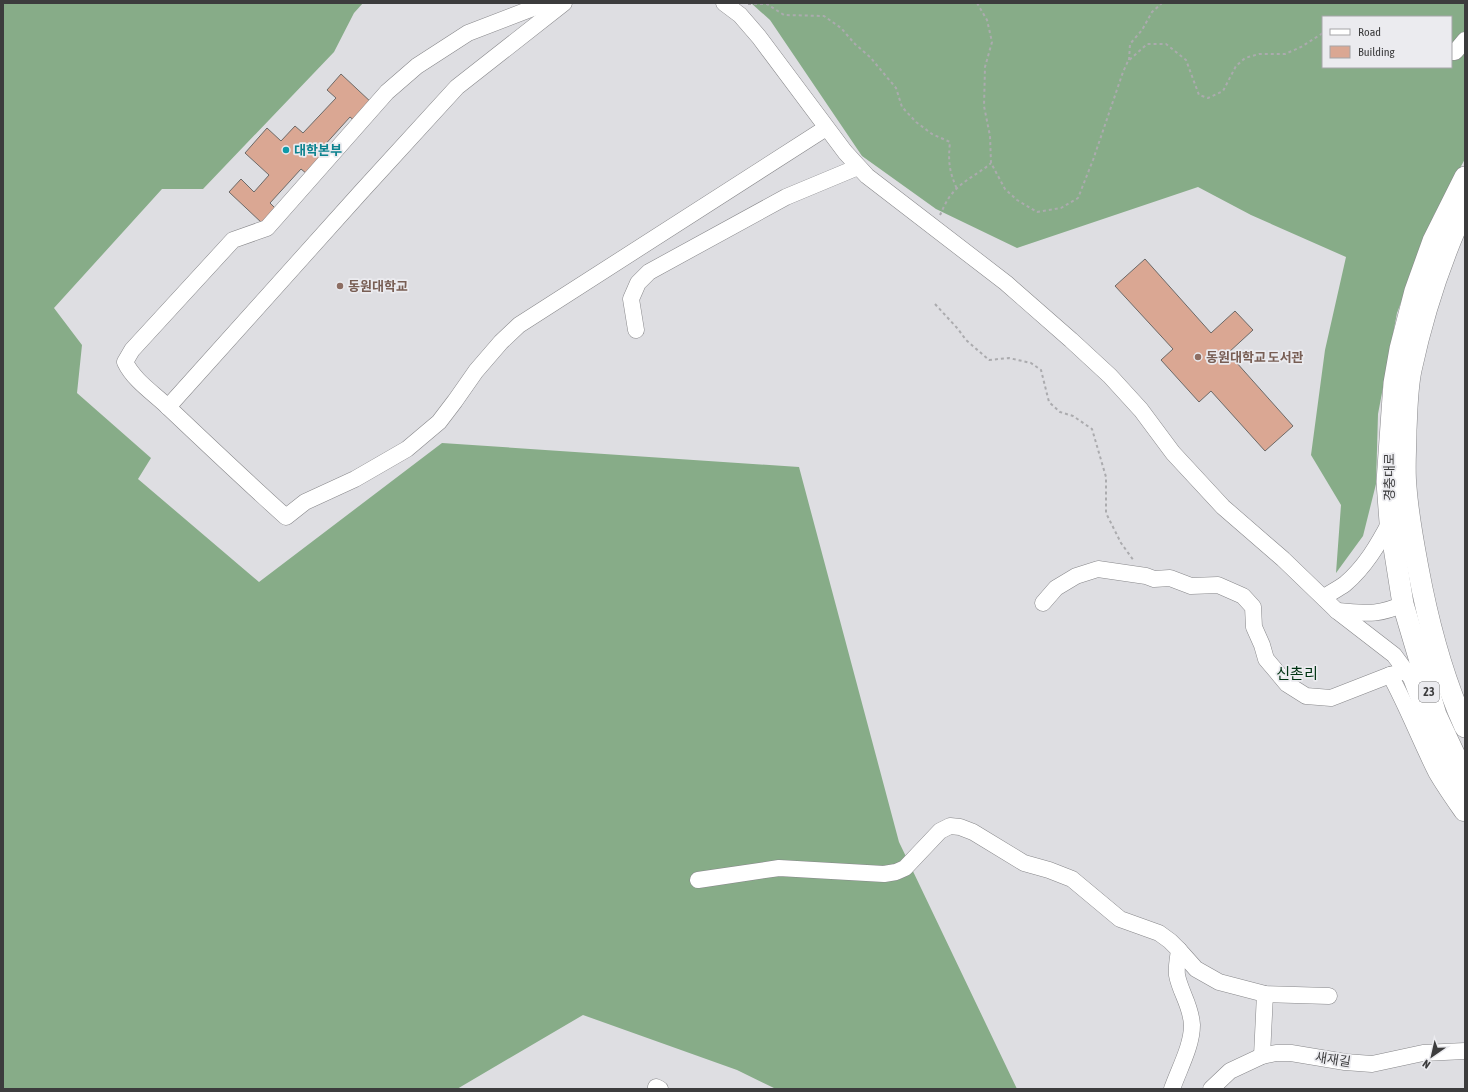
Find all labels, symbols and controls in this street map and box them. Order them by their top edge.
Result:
legend [1322,16,1452,68]
text: Road [1358,25,1381,39]
text: Building [1358,45,1396,59]
place label: 대학본부 [294,143,342,158]
marker: 대학본부 [281,145,291,155]
place label: 동원대학교 [348,279,408,294]
marker: 동원대학교 [335,281,345,291]
place label: 동원대학교 도서관 [1206,350,1304,365]
marker: 동원대학교 도서관 [1193,352,1203,362]
street label: 경충대로 [1382,453,1397,501]
district label: 신촌리 [1276,665,1318,682]
road number: 23 [1419,682,1439,702]
north arrow [1412,1036,1452,1076]
street label: 새재길 [1314,1049,1352,1070]
text: N [1420,1057,1432,1071]

